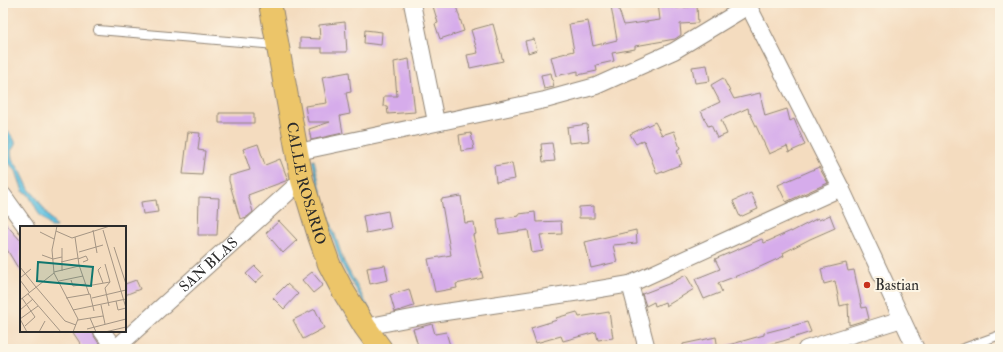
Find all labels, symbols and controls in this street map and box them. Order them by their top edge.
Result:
street label: CALLE ROSARIO [282,121,330,247]
inset map [20,226,126,332]
street label: SAN BLAS [175,233,242,297]
place label: Bastian [875,276,919,295]
marker: Bastian [862,280,872,290]

